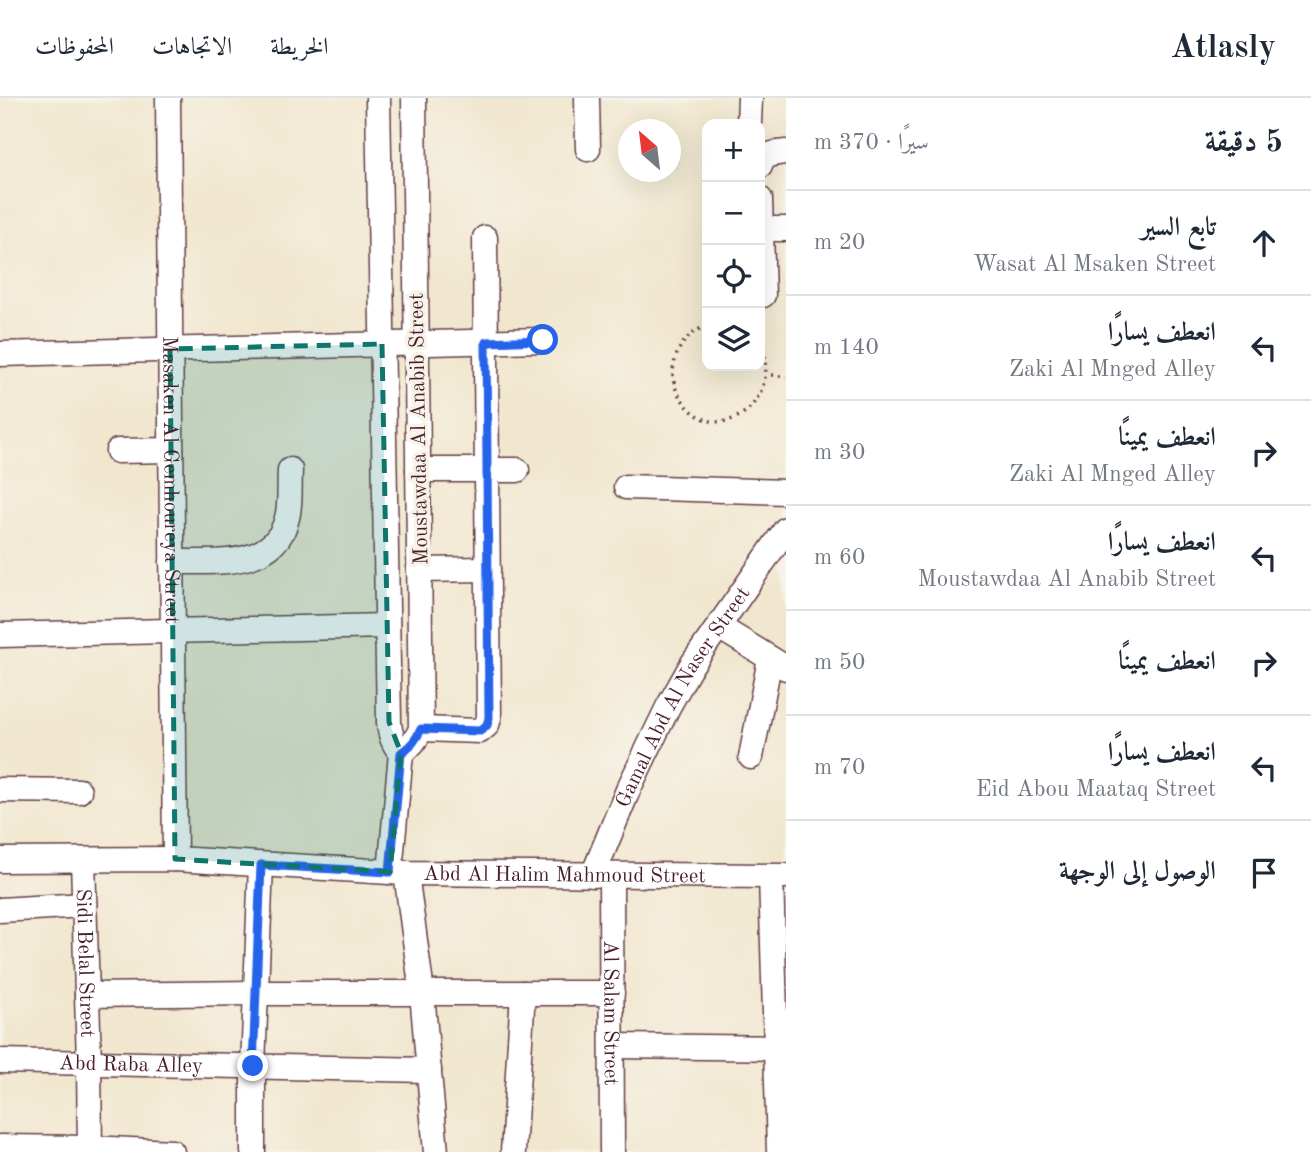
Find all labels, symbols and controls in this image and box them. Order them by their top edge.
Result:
text: Atlasly [1171,32,1276,65]
text: المحفوظات [35,36,114,60]
text: الاتجاهات [152,36,232,60]
text: الخريطة [270,36,329,60]
north arrow [618,119,681,182]
map controls [702,119,765,371]
button: + [702,119,765,182]
text: 5 دقيقة [1205,128,1283,158]
text: سيرًا · 370 m [814,131,929,154]
button: − [702,182,765,245]
text: تابع السير [1141,215,1216,241]
icon: ahead [1245,224,1283,262]
text: 20 m [814,231,865,254]
button: locate [702,245,765,308]
text: Wasat Al Msaken Street [973,253,1216,276]
street label: Moustawdaa Al Anabib Street [407,293,432,565]
button: layers [702,308,765,371]
text: انعطف يسارًا [1108,320,1216,346]
route start [527,324,558,355]
icon: left [1245,329,1283,367]
street label: Masaken Al Gemhoureya Street [158,336,182,624]
text: 140 m [814,336,879,359]
text: Zaki Al Mnged Alley [1009,358,1216,381]
text: انعطف يمينًا [1118,425,1216,451]
icon: right [1245,434,1283,472]
text: 30 m [814,441,865,464]
text: Zaki Al Mnged Alley [1009,463,1216,486]
text: انعطف يسارًا [1108,530,1216,556]
icon: left [1245,539,1283,577]
text: 60 m [814,546,865,569]
text: Moustawdaa Al Anabib Street [918,568,1216,591]
street label: Gamal Abd Al Naser Street [613,583,755,811]
icon: right [1245,644,1283,682]
text: انعطف يمينًا [1118,649,1216,675]
text: 50 m [814,651,865,674]
text: انعطف يسارًا [1108,740,1216,766]
icon: left [1245,749,1283,787]
text: 70 m [814,756,865,779]
text: Eid Abou Maataq Street [976,778,1216,801]
icon: arrive [1245,854,1283,892]
text: الوصول إلى الوجهة [1059,859,1216,885]
street label: Abd Al Halim Mahmoud Street [423,864,706,887]
street label: Sidi Belal Street [72,888,97,1038]
street label: Al Salam Street [599,940,621,1086]
route end [237,1050,268,1081]
street label: Abd Raba Alley [59,1053,203,1077]

